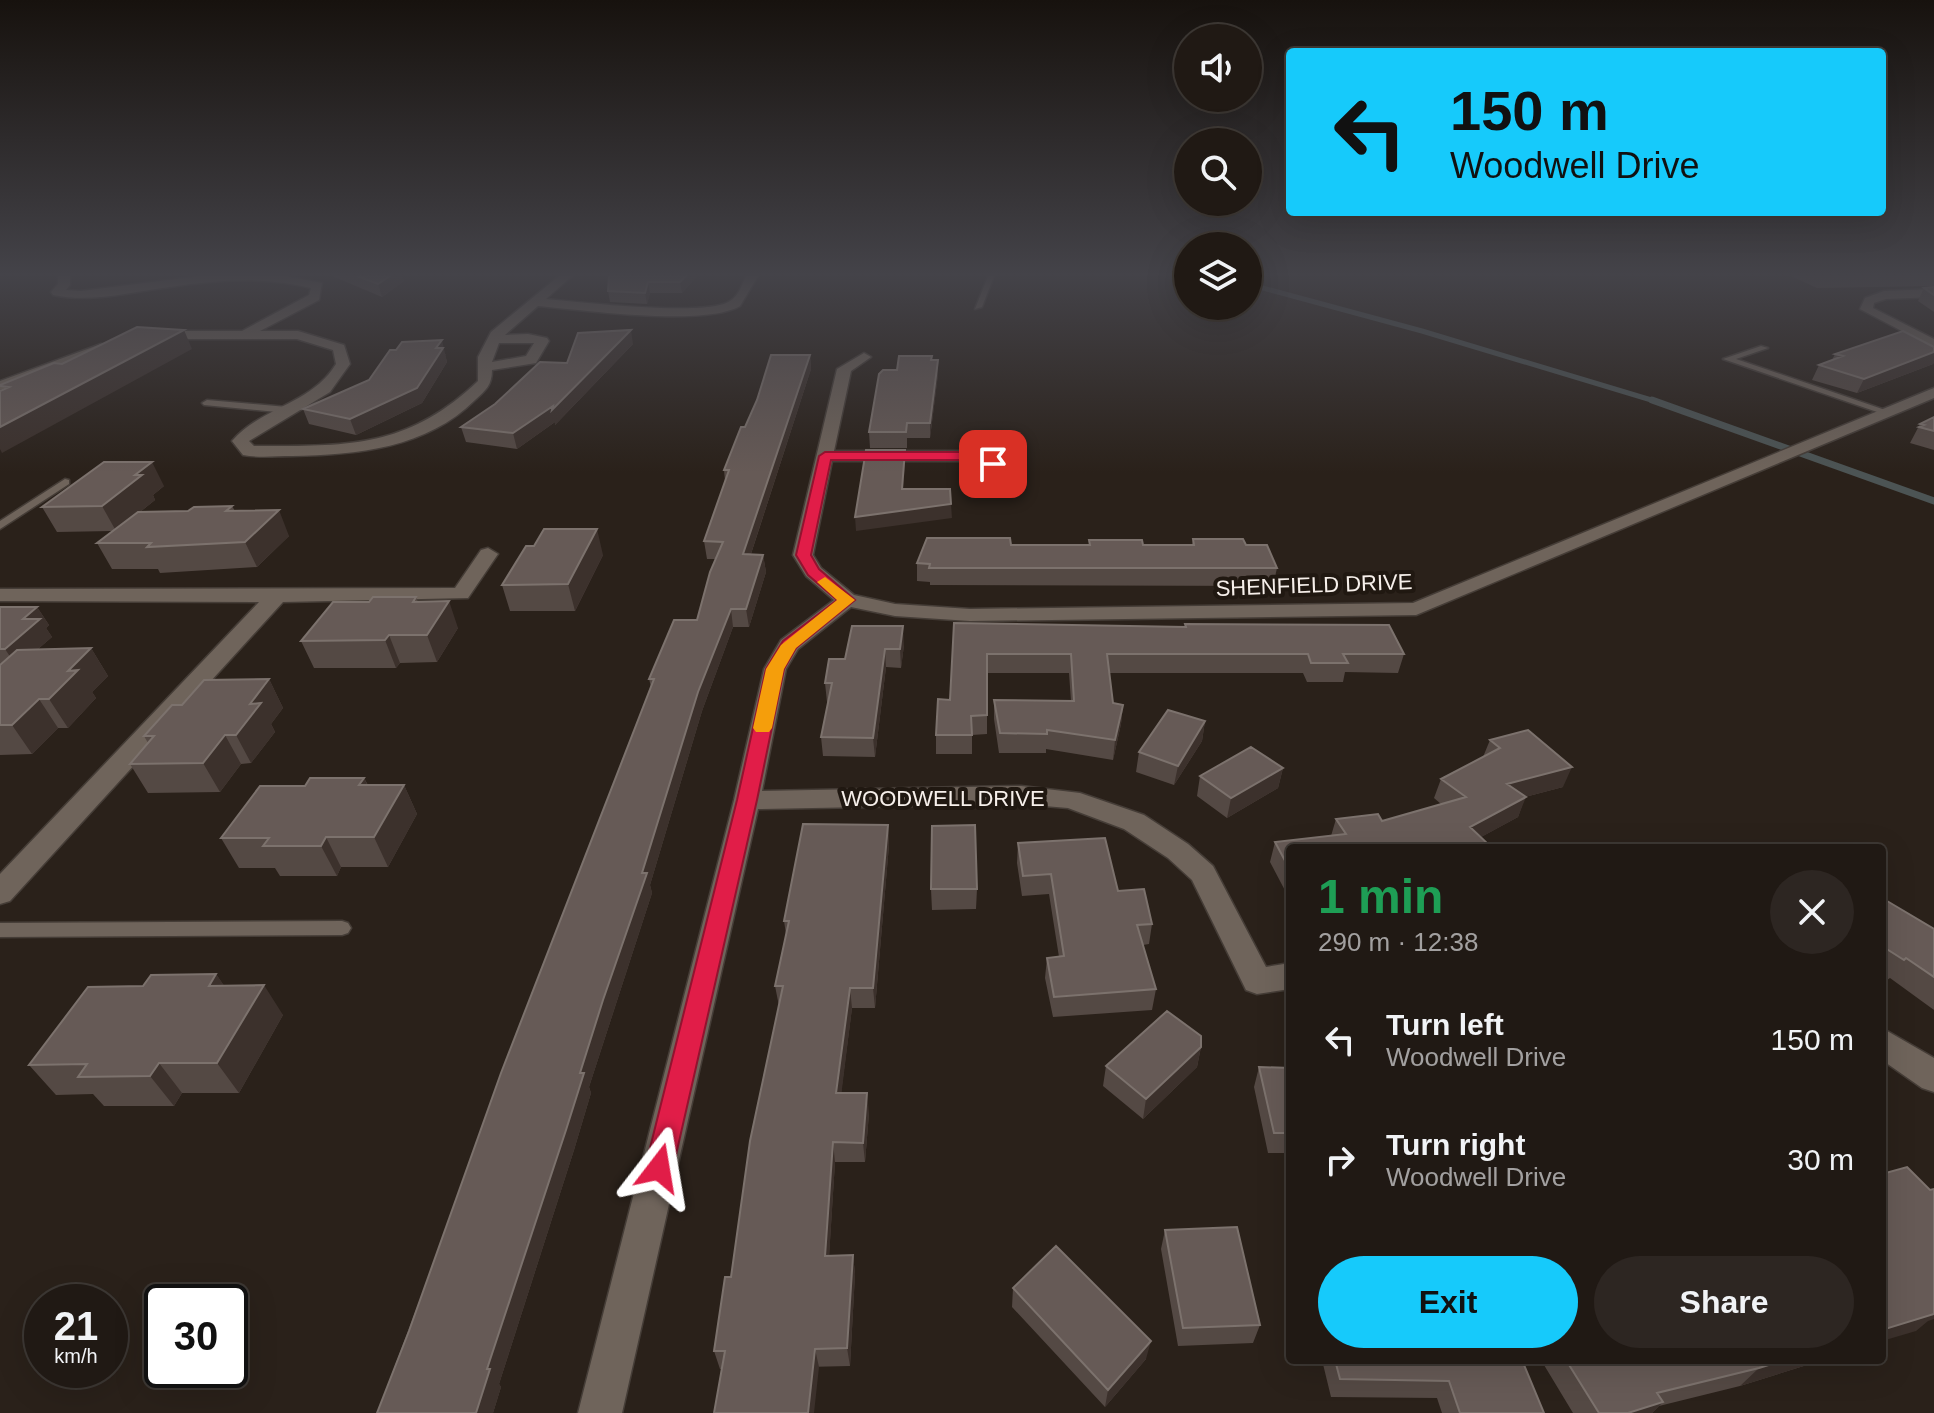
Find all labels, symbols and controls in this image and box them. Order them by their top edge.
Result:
map controls [1174,24,1262,320]
button: sound [1174,24,1262,112]
text: 150 m [1450,79,1609,142]
icon: left [1318,80,1422,184]
button: search [1174,128,1262,216]
text: Woodwell Drive [1450,145,1699,186]
button: layers [1174,232,1262,320]
pin [959,430,1027,498]
icon: arrive [971,442,1015,486]
street label: SHENFIELD DRIVE [1215,569,1413,601]
street label: WOODWELL DRIVE [841,786,1045,811]
text: 1 min [1318,870,1443,923]
button: close [1770,870,1854,954]
text: 290 m · 12:38 [1318,927,1478,957]
text: Turn left [1386,1008,1504,1041]
icon: left [1318,1018,1362,1062]
text: 150 m [1771,1023,1854,1056]
text: Woodwell Drive [1386,1042,1566,1072]
position arrow [617,1126,701,1210]
text: Turn right [1386,1128,1525,1161]
icon: right [1318,1138,1362,1182]
text: 30 m [1787,1143,1854,1176]
text: Woodwell Drive [1386,1162,1566,1192]
button: Exit [1318,1256,1578,1348]
button: Share [1594,1256,1854,1348]
speed limit sign: 30 [144,1284,248,1388]
text: 21 [54,1304,98,1348]
text: km/h [54,1345,98,1367]

